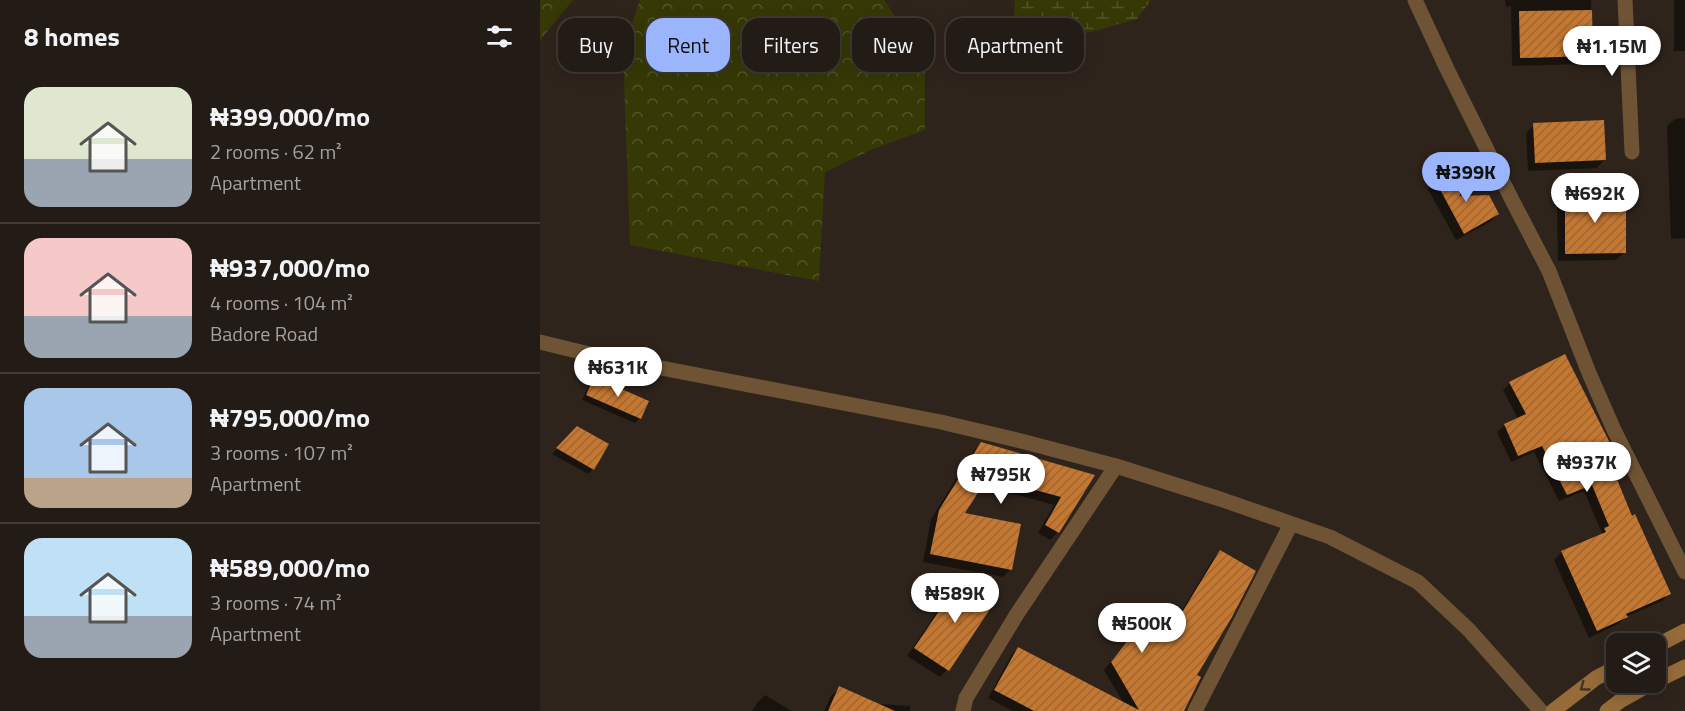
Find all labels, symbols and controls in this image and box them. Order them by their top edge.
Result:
text: 8 homes [24,17,120,56]
chip: Buy [558,18,634,72]
chip: Rent [646,18,730,72]
chip: Filters [742,18,840,72]
chip: New [852,18,934,72]
chip: Apartment [946,18,1084,72]
icon: filters [483,20,516,53]
pin: ₦1.15M [1563,26,1661,77]
text: ₦1.15M [1577,30,1647,61]
text: ₦399,000/mo [210,97,370,136]
icon: home [72,111,144,183]
text: 2 rooms · 62 m² [210,136,342,167]
pin: ₦399K [1424,152,1508,203]
text: ₦399K [1436,156,1496,187]
text: Apartment [210,167,301,198]
pin: ₦692K [1553,173,1637,224]
text: ₦692K [1565,177,1625,208]
text: ₦937,000/mo [210,248,370,287]
icon: home [72,262,144,334]
text: 4 rooms · 104 m² [210,287,353,318]
text: Badore Road [210,318,318,349]
pin: ₦631K [576,347,660,398]
text: ₦631K [588,351,648,382]
text: ₦795,000/mo [210,398,370,437]
icon: home [72,412,144,484]
text: 3 rooms · 107 m² [210,437,353,468]
pin: ₦937K [1545,442,1629,493]
text: ₦937K [1557,446,1617,477]
pin: ₦795K [959,454,1043,505]
text: ₦795K [971,458,1031,489]
text: Apartment [210,468,301,499]
text: ₦589,000/mo [210,548,370,587]
icon: home [72,562,144,634]
pin: ₦589K [913,573,997,624]
text: ₦589K [925,577,985,608]
text: 3 rooms · 74 m² [210,587,342,618]
pin: ₦500K [1100,603,1184,654]
text: ₦500K [1112,607,1172,638]
text: Apartment [210,618,301,649]
map controls [1606,633,1666,693]
button: layers [1606,633,1666,693]
one-way arrow [1579,680,1590,691]

